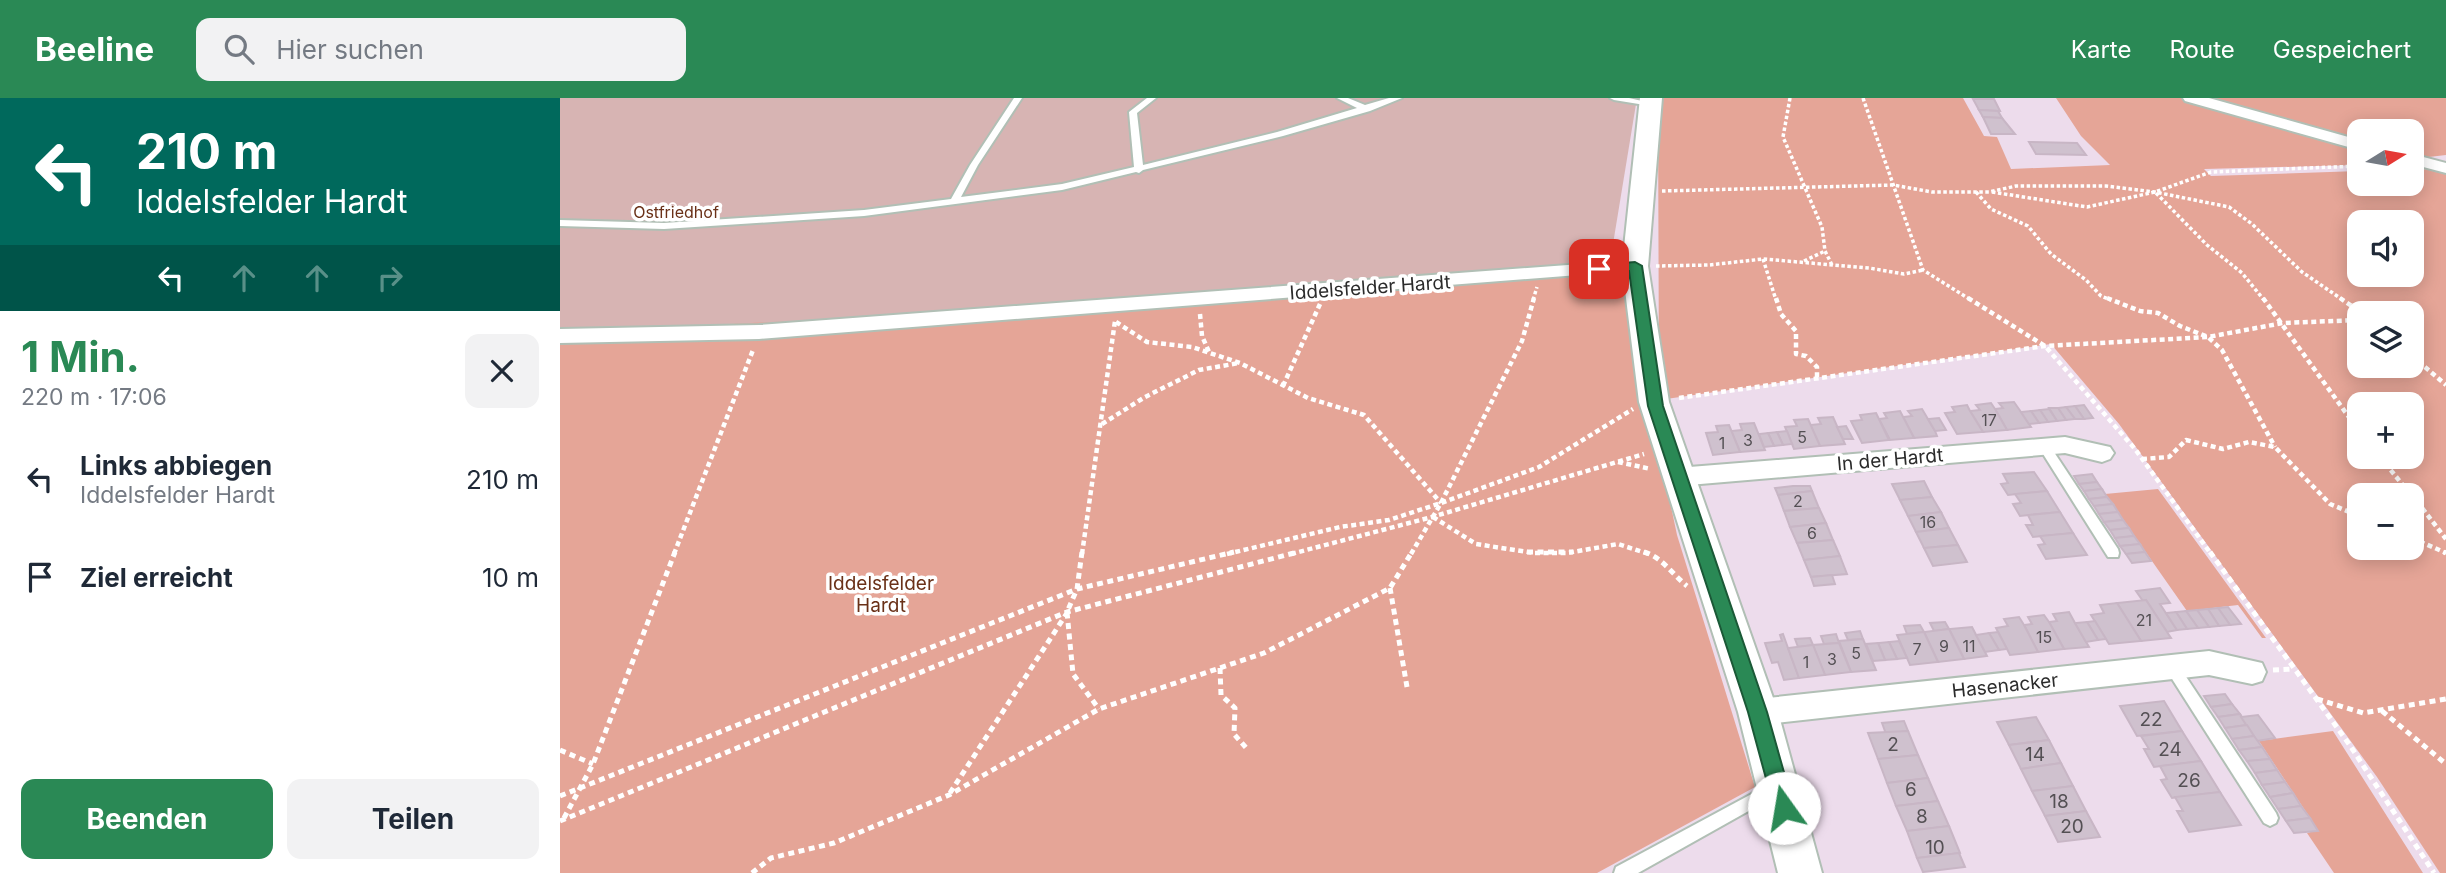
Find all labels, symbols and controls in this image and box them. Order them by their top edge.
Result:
search box [196,18,686,81]
text: Beeline [35,29,154,69]
icon: search [220,30,258,68]
text: Hier suchen [276,34,424,65]
text: Karte [2071,35,2131,64]
text: Route [2169,35,2235,64]
text: Gespeichert [2273,35,2411,64]
north arrow [2347,119,2424,196]
map controls [2347,119,2424,560]
text: 210 m [136,122,277,181]
icon: left [21,126,112,217]
text: Iddelsfelder Hardt [136,182,407,221]
park label: Ostfriedhof [633,202,719,222]
button: sound [2347,210,2424,287]
pin [1569,239,1629,299]
icon: arrive [1580,250,1618,288]
icon: left [152,259,190,297]
icon: ahead [225,259,263,297]
icon: ahead [298,259,336,297]
icon: right [371,259,409,297]
street label: Iddelsfelder Hardt [1289,270,1451,305]
button: layers [2347,301,2424,378]
text: 1 Min. [21,331,140,382]
button: close [465,334,539,408]
text: 220 m · 17:06 [21,383,167,411]
button: + [2347,392,2424,469]
house number: 17 [1981,410,1997,430]
house number: 5 [1797,427,1807,447]
house number: 3 [1743,430,1753,450]
house number: 1 [1719,433,1725,453]
street label: In der Hardt [1836,443,1944,476]
text: Links abbiegen [80,450,272,481]
icon: left [21,460,59,498]
text: 210 m [466,464,539,495]
text: Iddelsfelder Hardt [80,481,275,509]
button: − [2347,483,2424,560]
house number: 2 [1793,491,1803,511]
house number: 16 [1920,512,1936,532]
house number: 6 [1807,523,1817,543]
icon: arrive [21,558,59,596]
text: Ziel erreicht [80,562,233,593]
text: 10 m [482,562,539,593]
park label: Iddelsfelder Hardt [828,572,934,617]
house number: 21 [2136,610,2152,630]
house number: 15 [2036,627,2052,647]
house number: 9 [1939,636,1949,656]
house number: 11 [1962,636,1976,656]
house number: 7 [1912,639,1922,659]
house number: 5 [1851,643,1861,663]
house number: 3 [1827,649,1837,669]
house number: 1 [1803,652,1809,672]
street label: Hasenacker [1951,668,2059,703]
house number: 22 [2139,708,2163,731]
house number: 2 [1887,733,1899,756]
house number: 24 [2158,738,2182,761]
house number: 14 [2025,743,2045,766]
house number: 26 [2177,769,2201,792]
position arrow [1747,771,1821,845]
house number: 6 [1905,778,1917,801]
button: Beenden [21,779,273,859]
button: Teilen [287,779,539,859]
house number: 18 [2049,790,2069,813]
house number: 8 [1916,805,1928,828]
house number: 20 [2060,815,2084,838]
house number: 10 [1925,836,1945,859]

